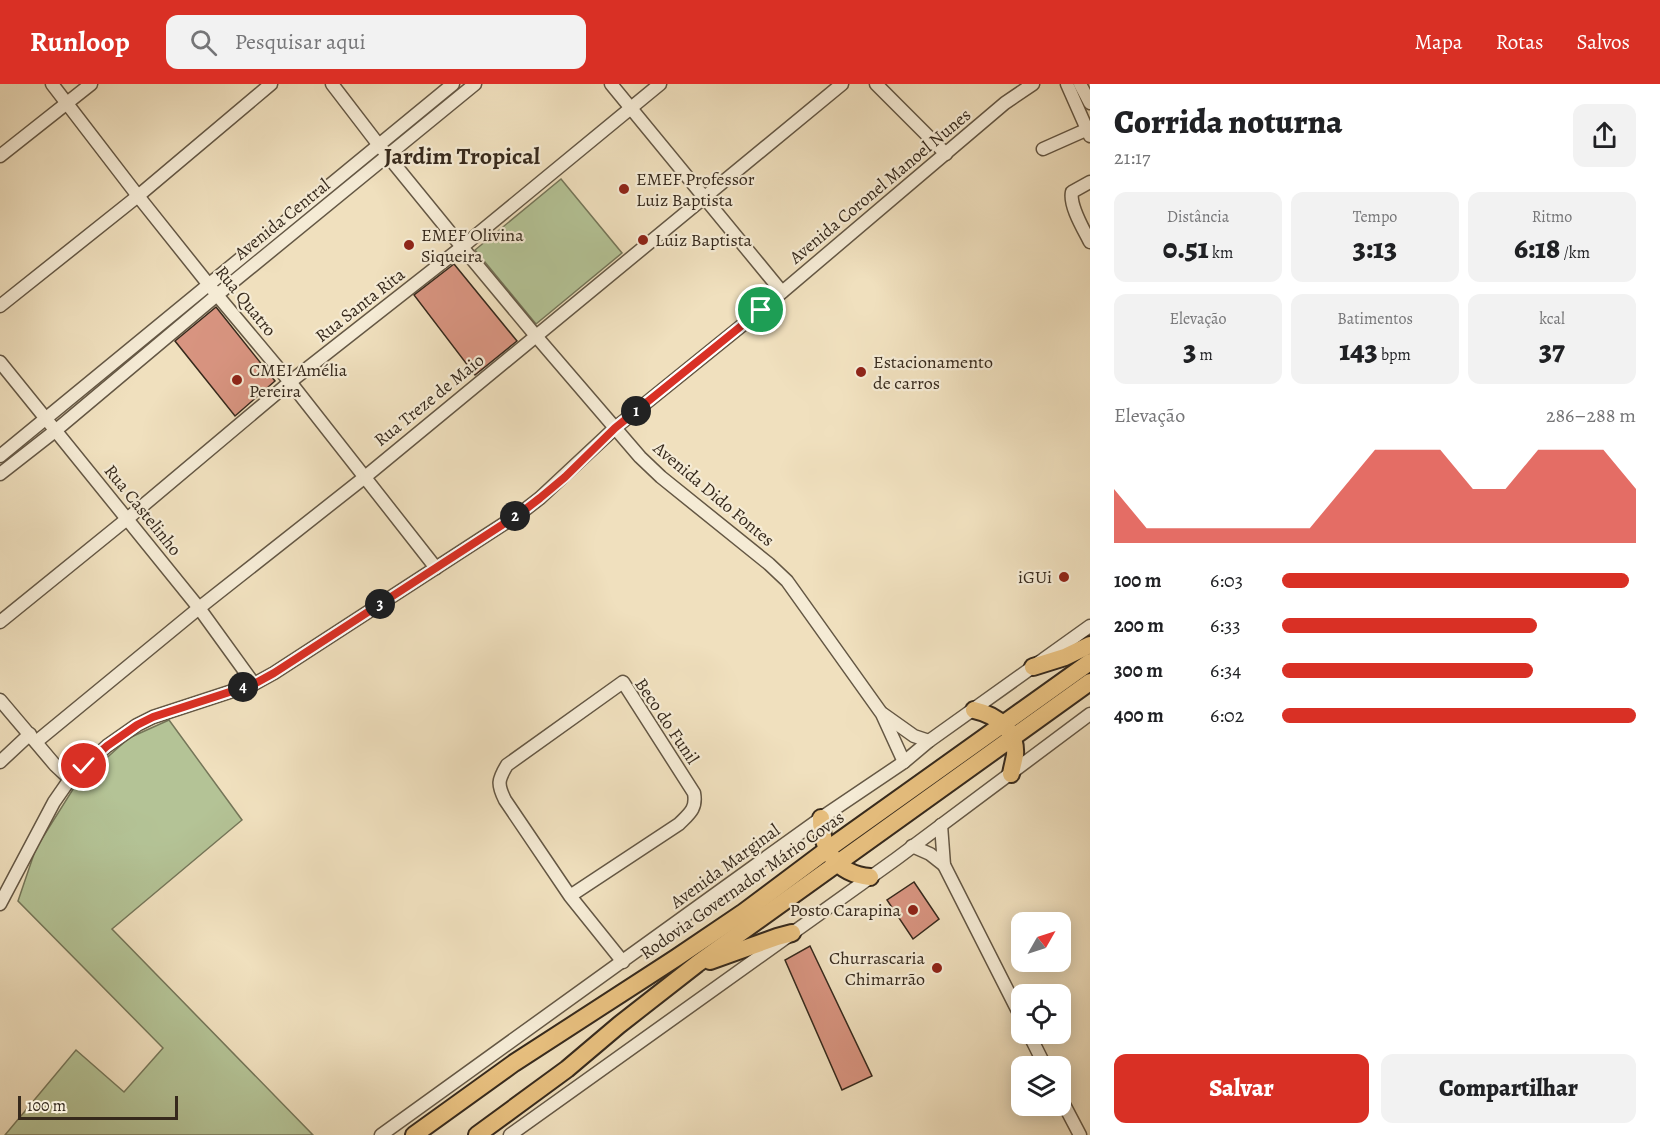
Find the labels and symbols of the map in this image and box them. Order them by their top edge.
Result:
street label: Avenida Coronel Manoel Nunes [783,103,976,270]
district label: Jardim Tropical [384,140,541,172]
place label: EMEF Professor Luiz Baptista [636,167,755,212]
street label: Avenida Central [228,173,335,266]
marker: EMEF Professor Luiz Baptista [617,182,631,196]
place label: EMEF Olivina Siqueira [421,223,524,268]
place label: Luiz Baptista [655,228,753,252]
marker: Luiz Baptista [636,233,650,247]
marker: EMEF Olivina Siqueira [402,238,416,252]
street label: Rua Quatro [210,261,282,341]
street label: Rua Santa Rita [310,262,410,348]
pin [735,284,786,335]
street label: Rua Treze de Maio [369,348,489,452]
place label: Estacionamento de carros [873,350,993,395]
place label: CMEI Amélia Pereira [249,358,348,403]
marker: Estacionamento de carros [854,365,868,379]
marker: CMEI Amélia Pereira [230,373,244,387]
pin: 1 [621,396,651,426]
street label: Avenida Dido Fontes [648,436,780,552]
street label: Rua Castelinho [99,459,187,561]
pin: 2 [500,501,530,531]
place label: iGUi [1018,565,1052,589]
marker: iGUi [1057,570,1071,584]
pin: 3 [365,589,395,619]
pin: 4 [228,672,258,702]
street label: Beco do Funil [629,673,705,769]
pin [58,740,109,791]
street label: Rodovia Governador Mário Covas [635,805,849,965]
street label: Avenida Marginal [665,818,785,914]
place label: Posto Carapina [790,898,902,922]
marker: Posto Carapina [906,903,920,917]
north arrow [1011,912,1071,972]
place label: Churrascaria Chimarrão [829,946,926,991]
marker: Churrascaria Chimarrão [930,961,944,975]
scale bar [18,1093,178,1120]

